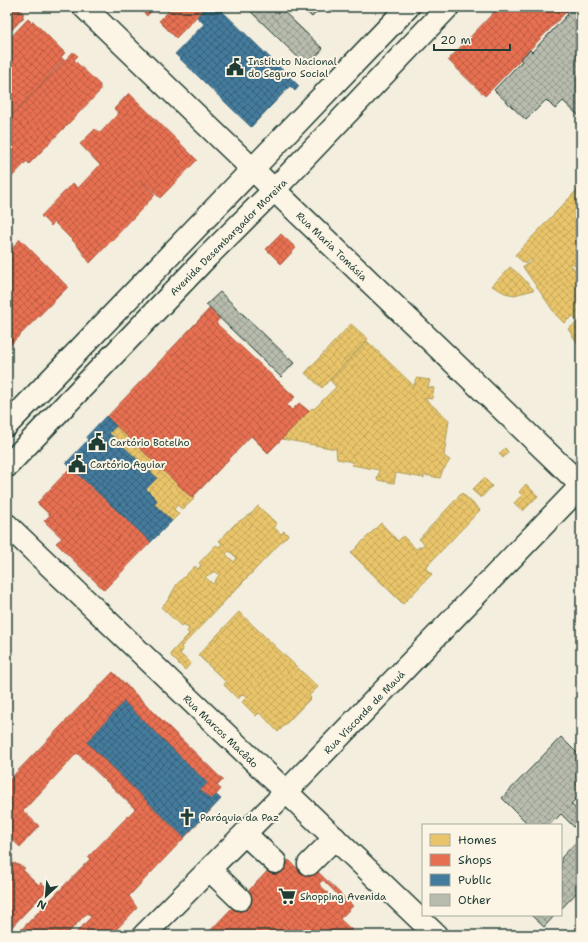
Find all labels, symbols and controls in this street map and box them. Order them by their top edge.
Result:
scale bar [434,26,510,52]
text: 20 m [440,32,471,48]
place label: Instituto Nacional do Seguro Social [248,55,337,80]
public building icon: Instituto Nacional do Seguro Social [225,57,245,77]
street label: Avenida Desembargador Moreira [167,176,290,299]
street label: Rua Maria Tomásia [293,209,370,284]
public building icon: Cartório Botelho [87,432,107,452]
place label: Cartório Botelho [110,436,190,449]
public building icon: Cartório Aguiar [67,454,87,474]
place label: Cartório Aguiar [90,458,166,471]
street label: Rua Visconde de Mauá [321,667,408,757]
street label: Rua Marcos Macêdo [180,692,261,771]
church icon: Paróquia da Paz [177,807,197,827]
place label: Paróquia da Paz [200,811,279,824]
legend [422,824,562,916]
text: Homes [458,832,497,848]
text: Shops [458,852,492,868]
text: Public [458,872,492,888]
north arrow [26,876,66,916]
supermarket icon: Shopping Avenida [277,886,297,906]
place label: Shopping Avenida [300,890,387,903]
text: Other [458,892,492,908]
text: N [34,896,49,913]

